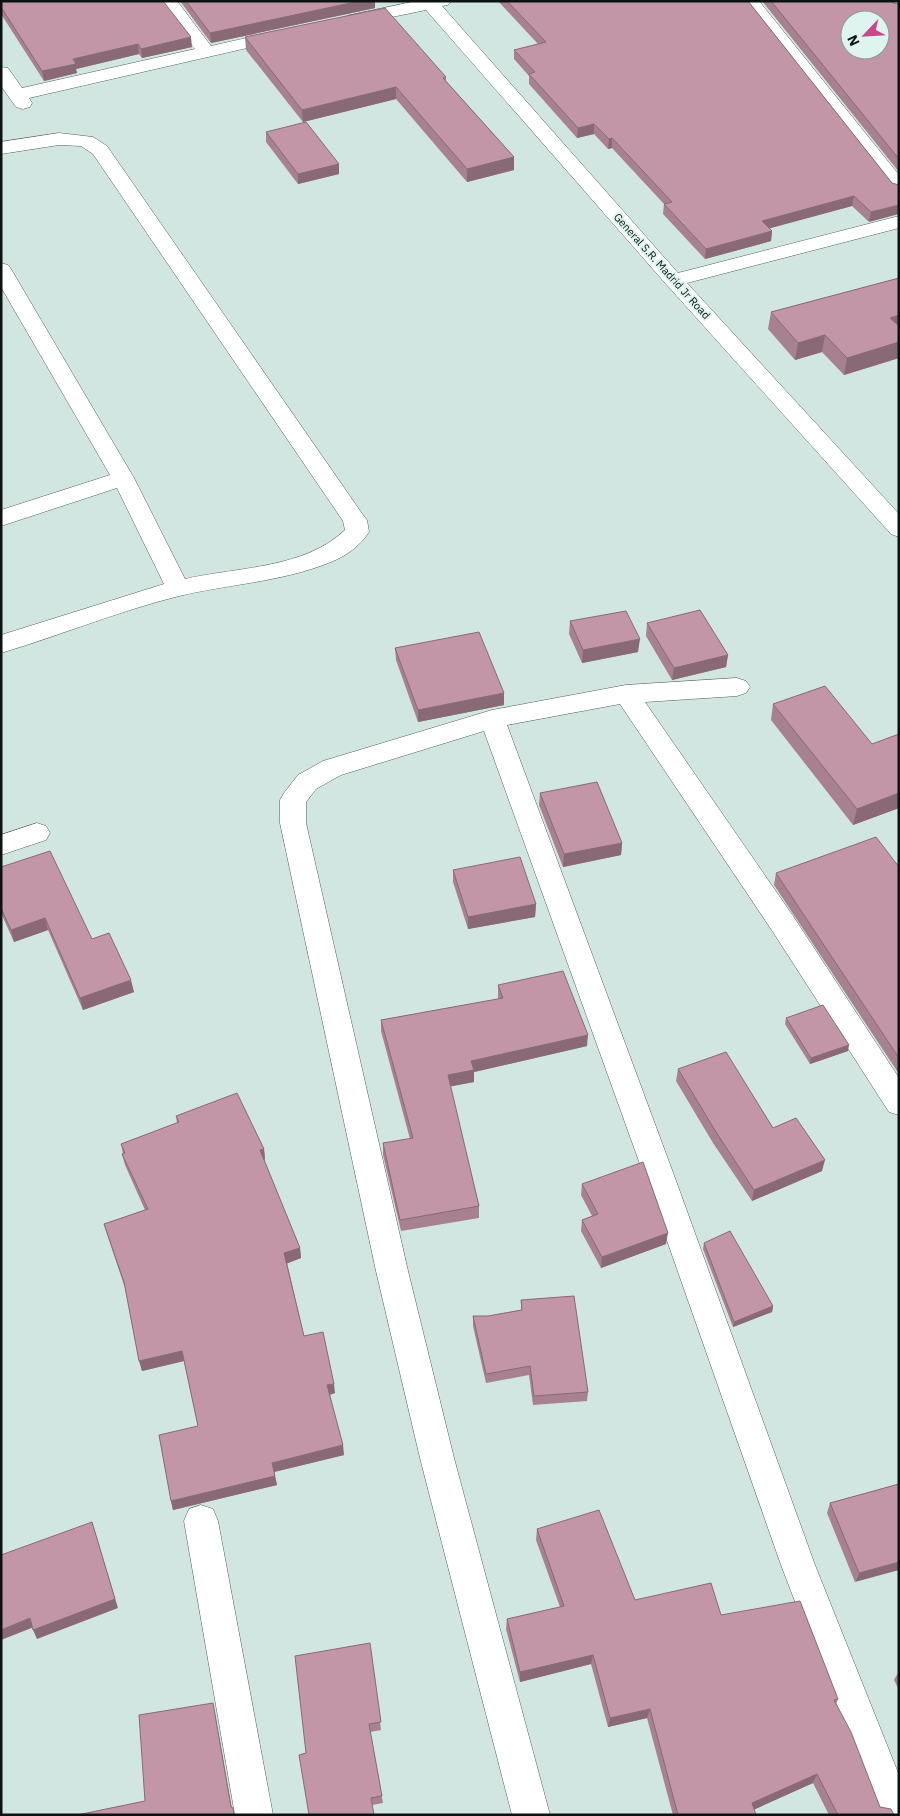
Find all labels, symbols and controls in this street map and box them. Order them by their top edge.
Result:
north arrow [840,10,890,60]
text: N [843,32,864,49]
street label: General S.R. Madrid Jr Road [611,210,713,322]

